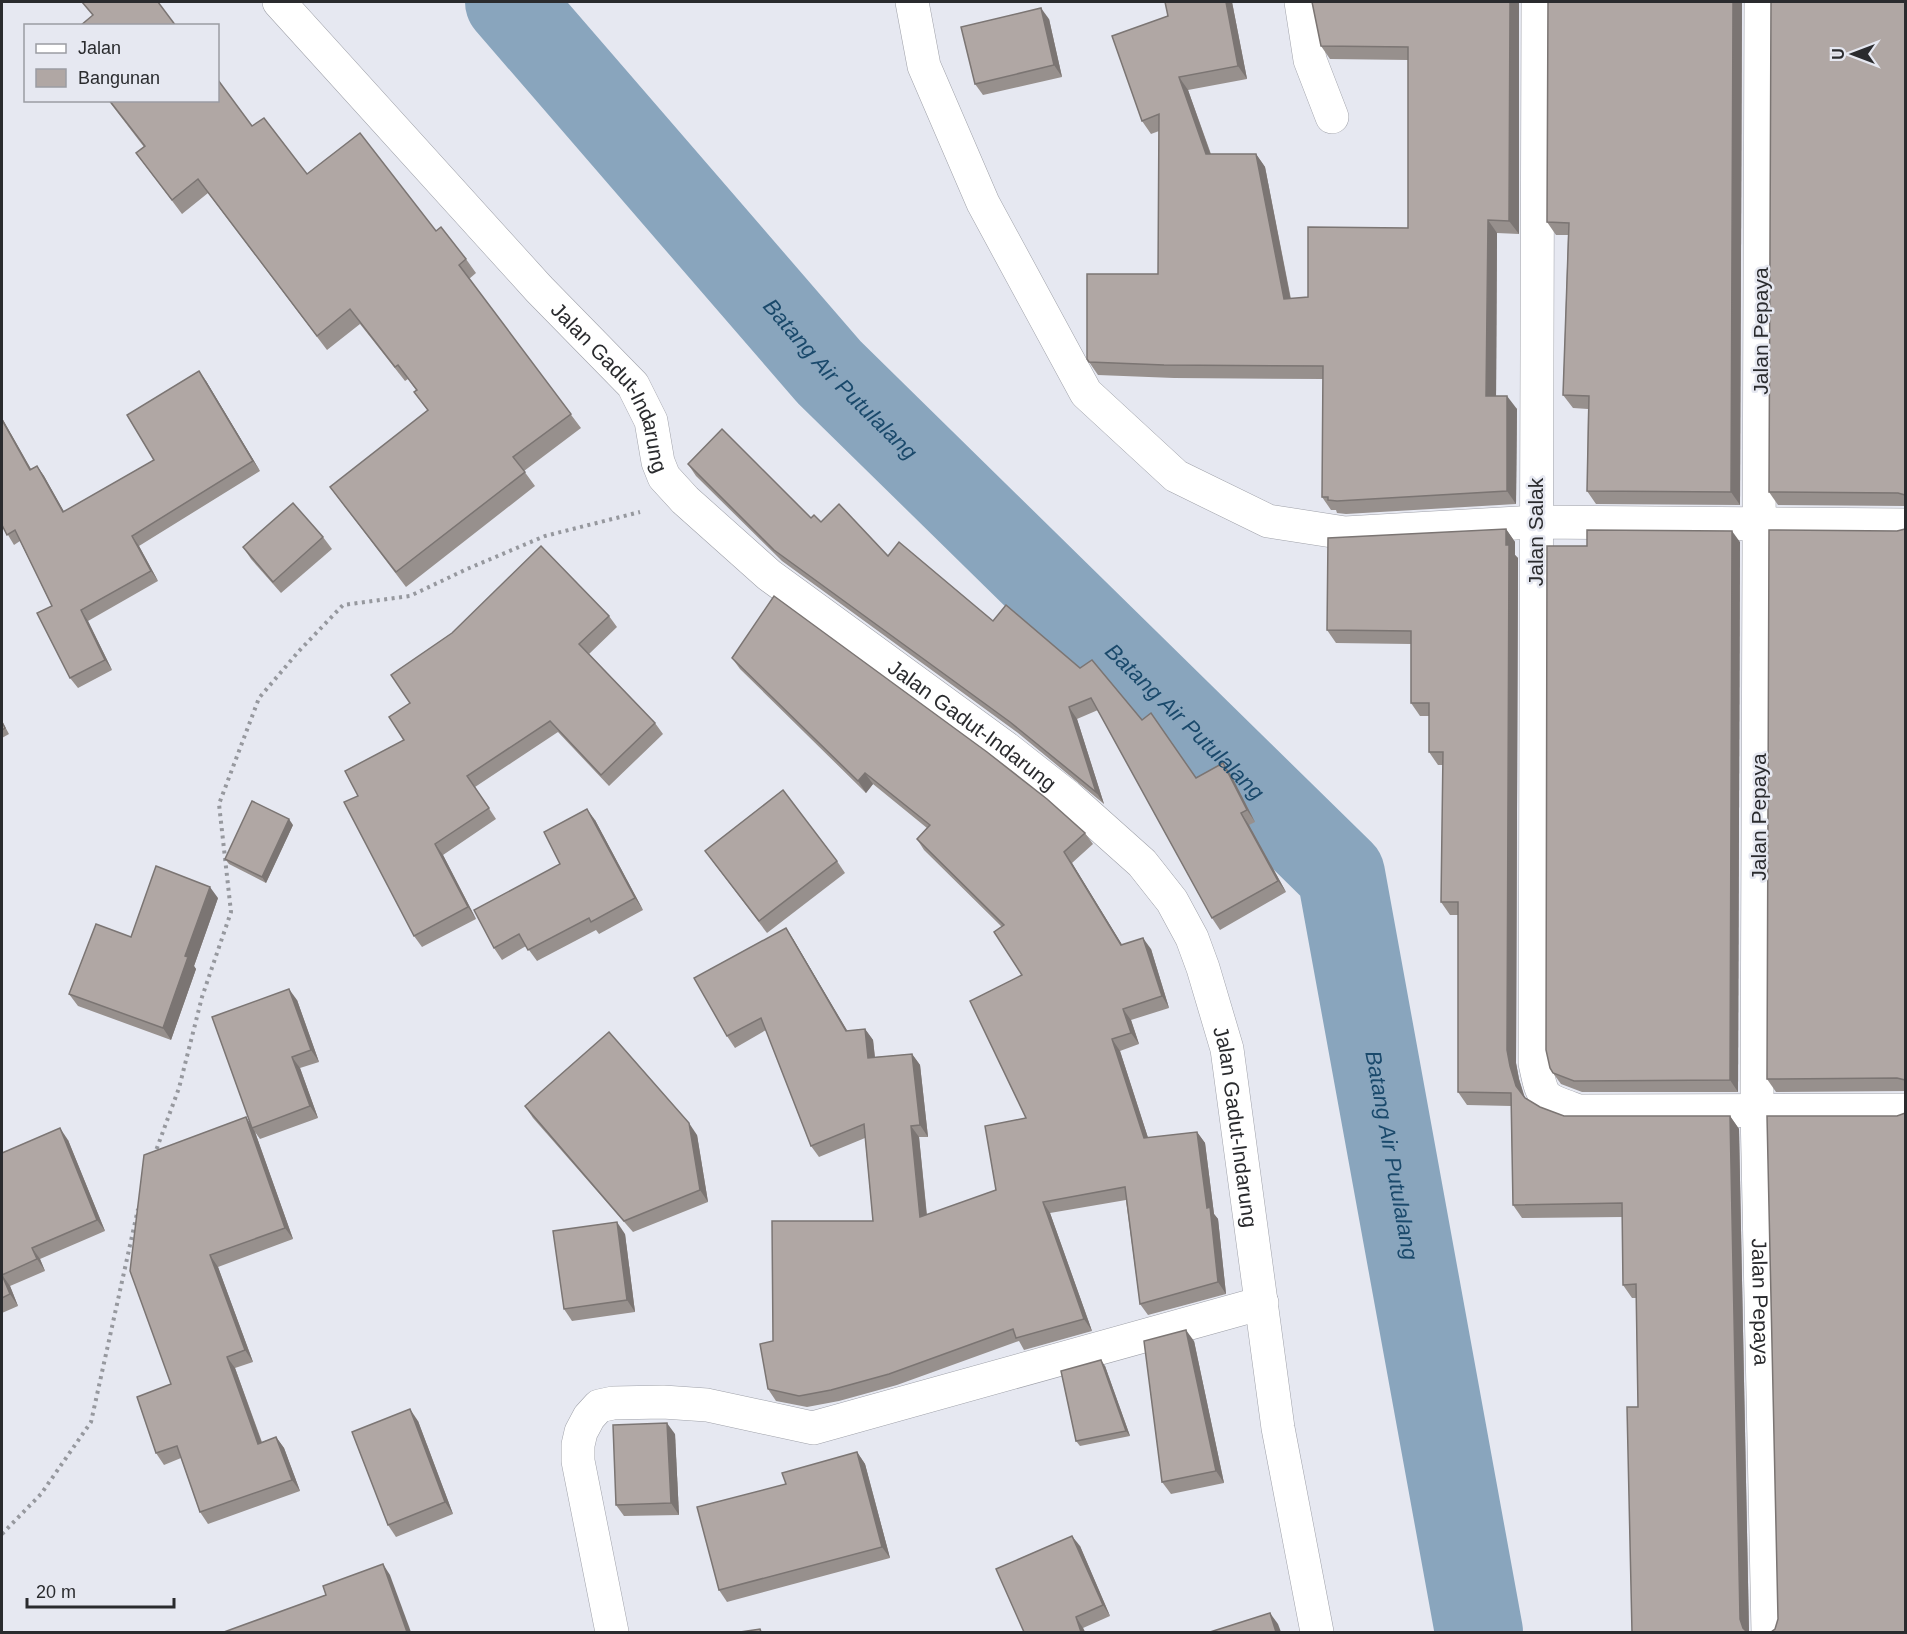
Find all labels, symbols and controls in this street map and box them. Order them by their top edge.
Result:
legend [24,24,219,102]
north arrow [1823,24,1883,84]
text: Jalan [78,38,121,58]
text: U [1830,48,1847,60]
text: Bangunan [78,68,160,88]
street label: Jalan Pepaya [1749,267,1772,395]
water label: Batang Air Putulalang [759,293,923,465]
street label: Jalan Gadut-Indarung [547,297,672,476]
street label: Jalan Salak [1524,477,1547,586]
water label: Batang Air Putulalang [1101,638,1270,805]
street label: Jalan Gadut-Indarung [884,655,1061,795]
street label: Jalan Pepaya [1747,753,1770,881]
street label: Jalan Gadut-Indarung [1209,1023,1262,1229]
water label: Batang Air Putulalang [1361,1049,1424,1263]
street label: Jalan Pepaya [1748,1238,1774,1366]
scale bar [27,1571,174,1609]
text: 20 m [36,1582,76,1602]

